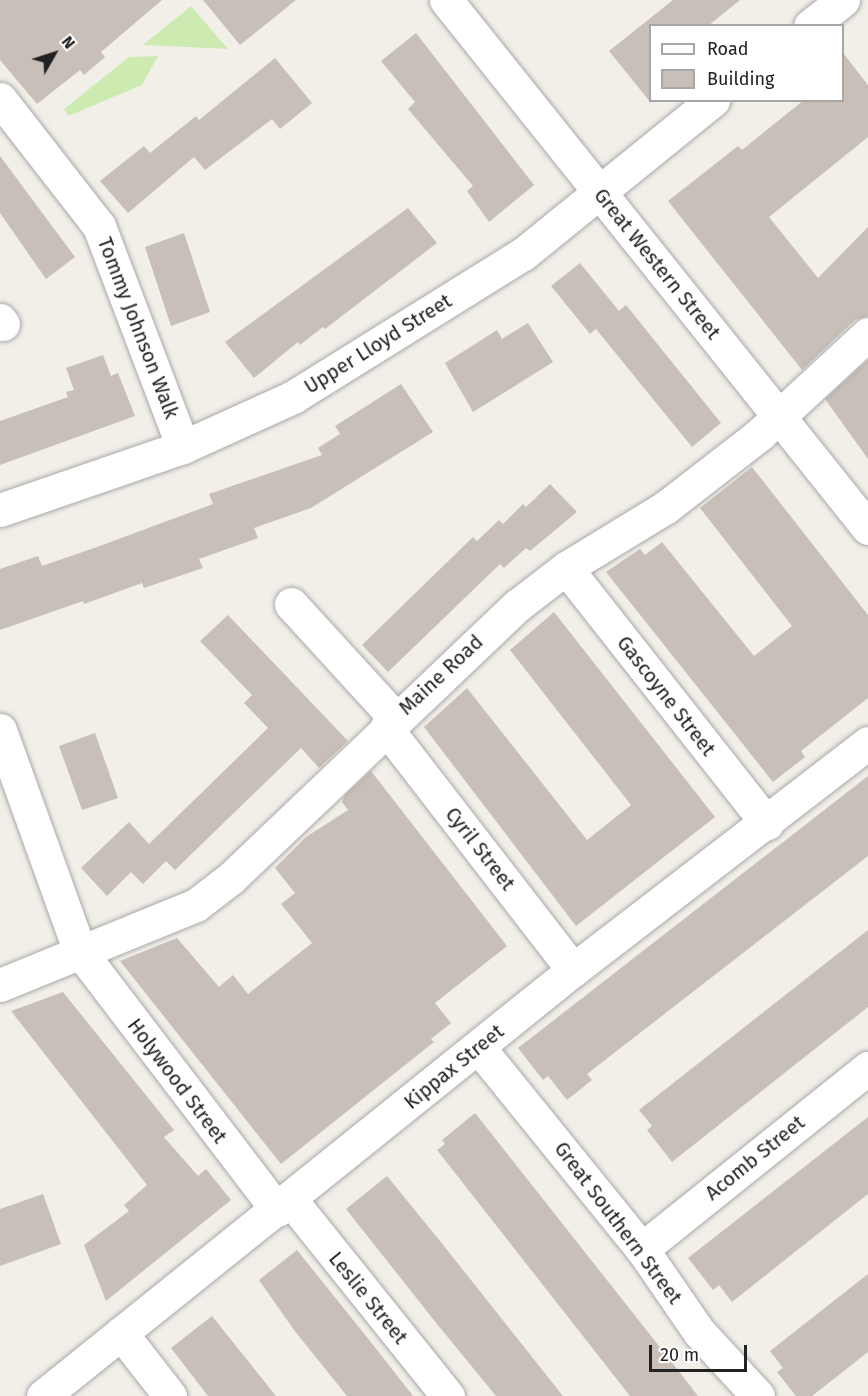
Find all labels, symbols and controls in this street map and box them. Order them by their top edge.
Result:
north arrow [24,24,84,84]
legend [649,24,844,102]
text: N [58,32,79,52]
text: Road [707,38,749,60]
text: Building [707,68,774,90]
street label: Great Western Street [589,184,725,344]
street label: Tommy Johnson Walk [92,234,184,422]
street label: Upper Lloyd Street [300,289,456,399]
street label: Maine Road [394,630,488,720]
street label: Gascoyne Street [612,631,720,761]
street label: Cyril Street [440,803,520,895]
street label: Holywood Street [122,1014,232,1148]
street label: Kippax Street [399,1020,509,1114]
street label: Acomb Street [700,1111,810,1205]
street label: Great Southern Street [549,1137,687,1309]
street label: Leslie Street [324,1247,412,1349]
scale bar [652,1333,750,1371]
text: 20 m [660,1344,699,1366]

